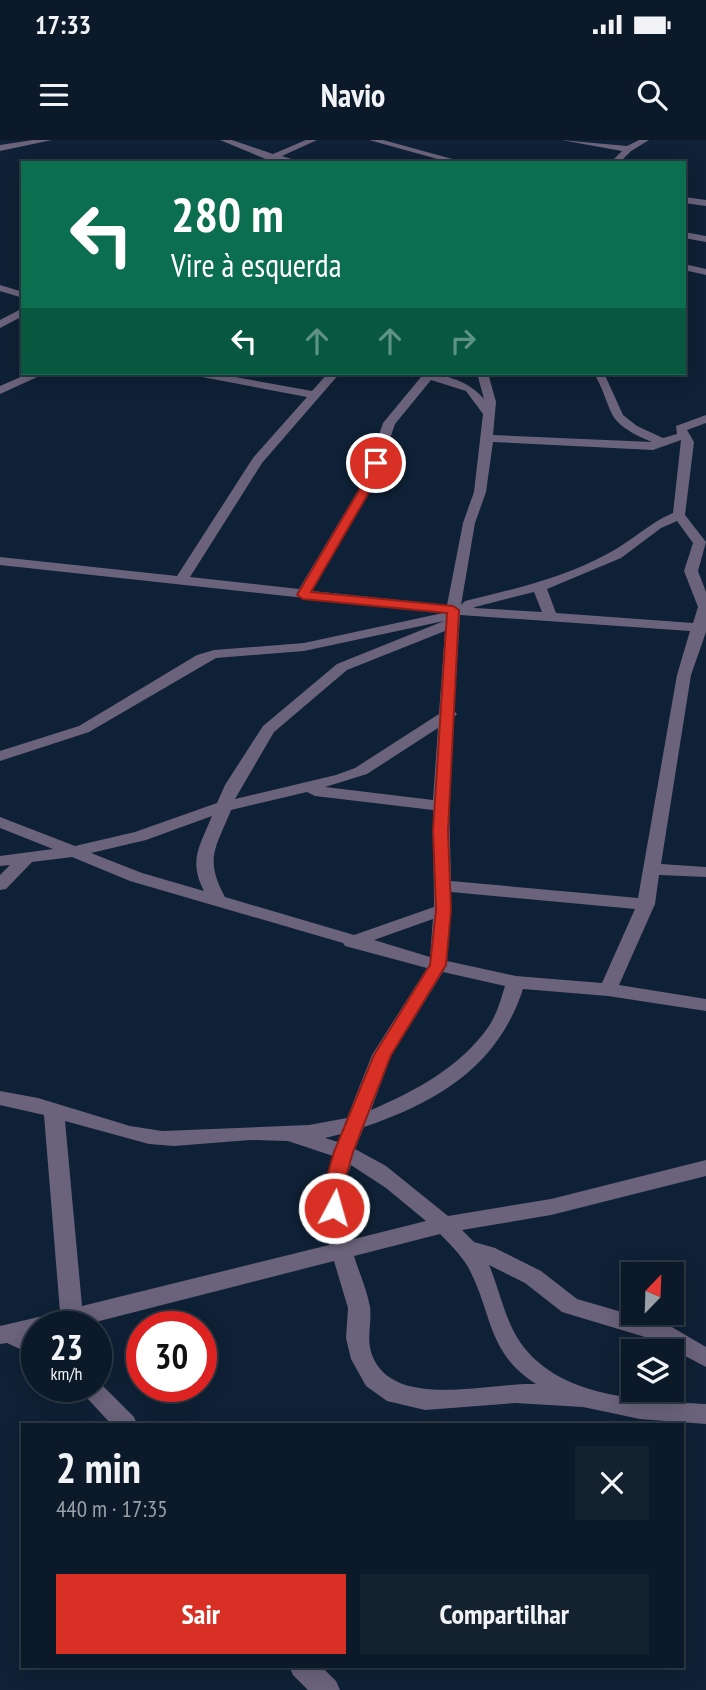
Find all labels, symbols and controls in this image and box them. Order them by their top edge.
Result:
text: 17:33 [35,8,91,41]
text: Navio [321,74,385,116]
icon: menu [35,76,73,114]
icon: search [633,76,671,114]
text: 280 m [171,182,284,246]
icon: left [56,189,147,280]
text: Vire à esquerda [171,244,342,286]
icon: left [225,322,263,360]
icon: ahead [298,322,336,360]
icon: ahead [371,322,409,360]
icon: right [444,322,482,360]
pin [346,433,406,493]
icon: arrive [357,444,395,482]
position arrow [297,1171,371,1245]
north arrow [621,1262,684,1325]
map controls [621,1262,684,1402]
speed limit sign: 30 [126,1311,217,1402]
text: 23 [50,1324,83,1370]
button: layers [621,1339,684,1402]
text: km/h [51,1362,82,1385]
text: 2 min [56,1440,141,1495]
button: close [575,1446,649,1520]
text: 440 m · 17:35 [56,1494,168,1523]
button: Sair [56,1574,346,1654]
button: Compartilhar [360,1574,649,1654]

